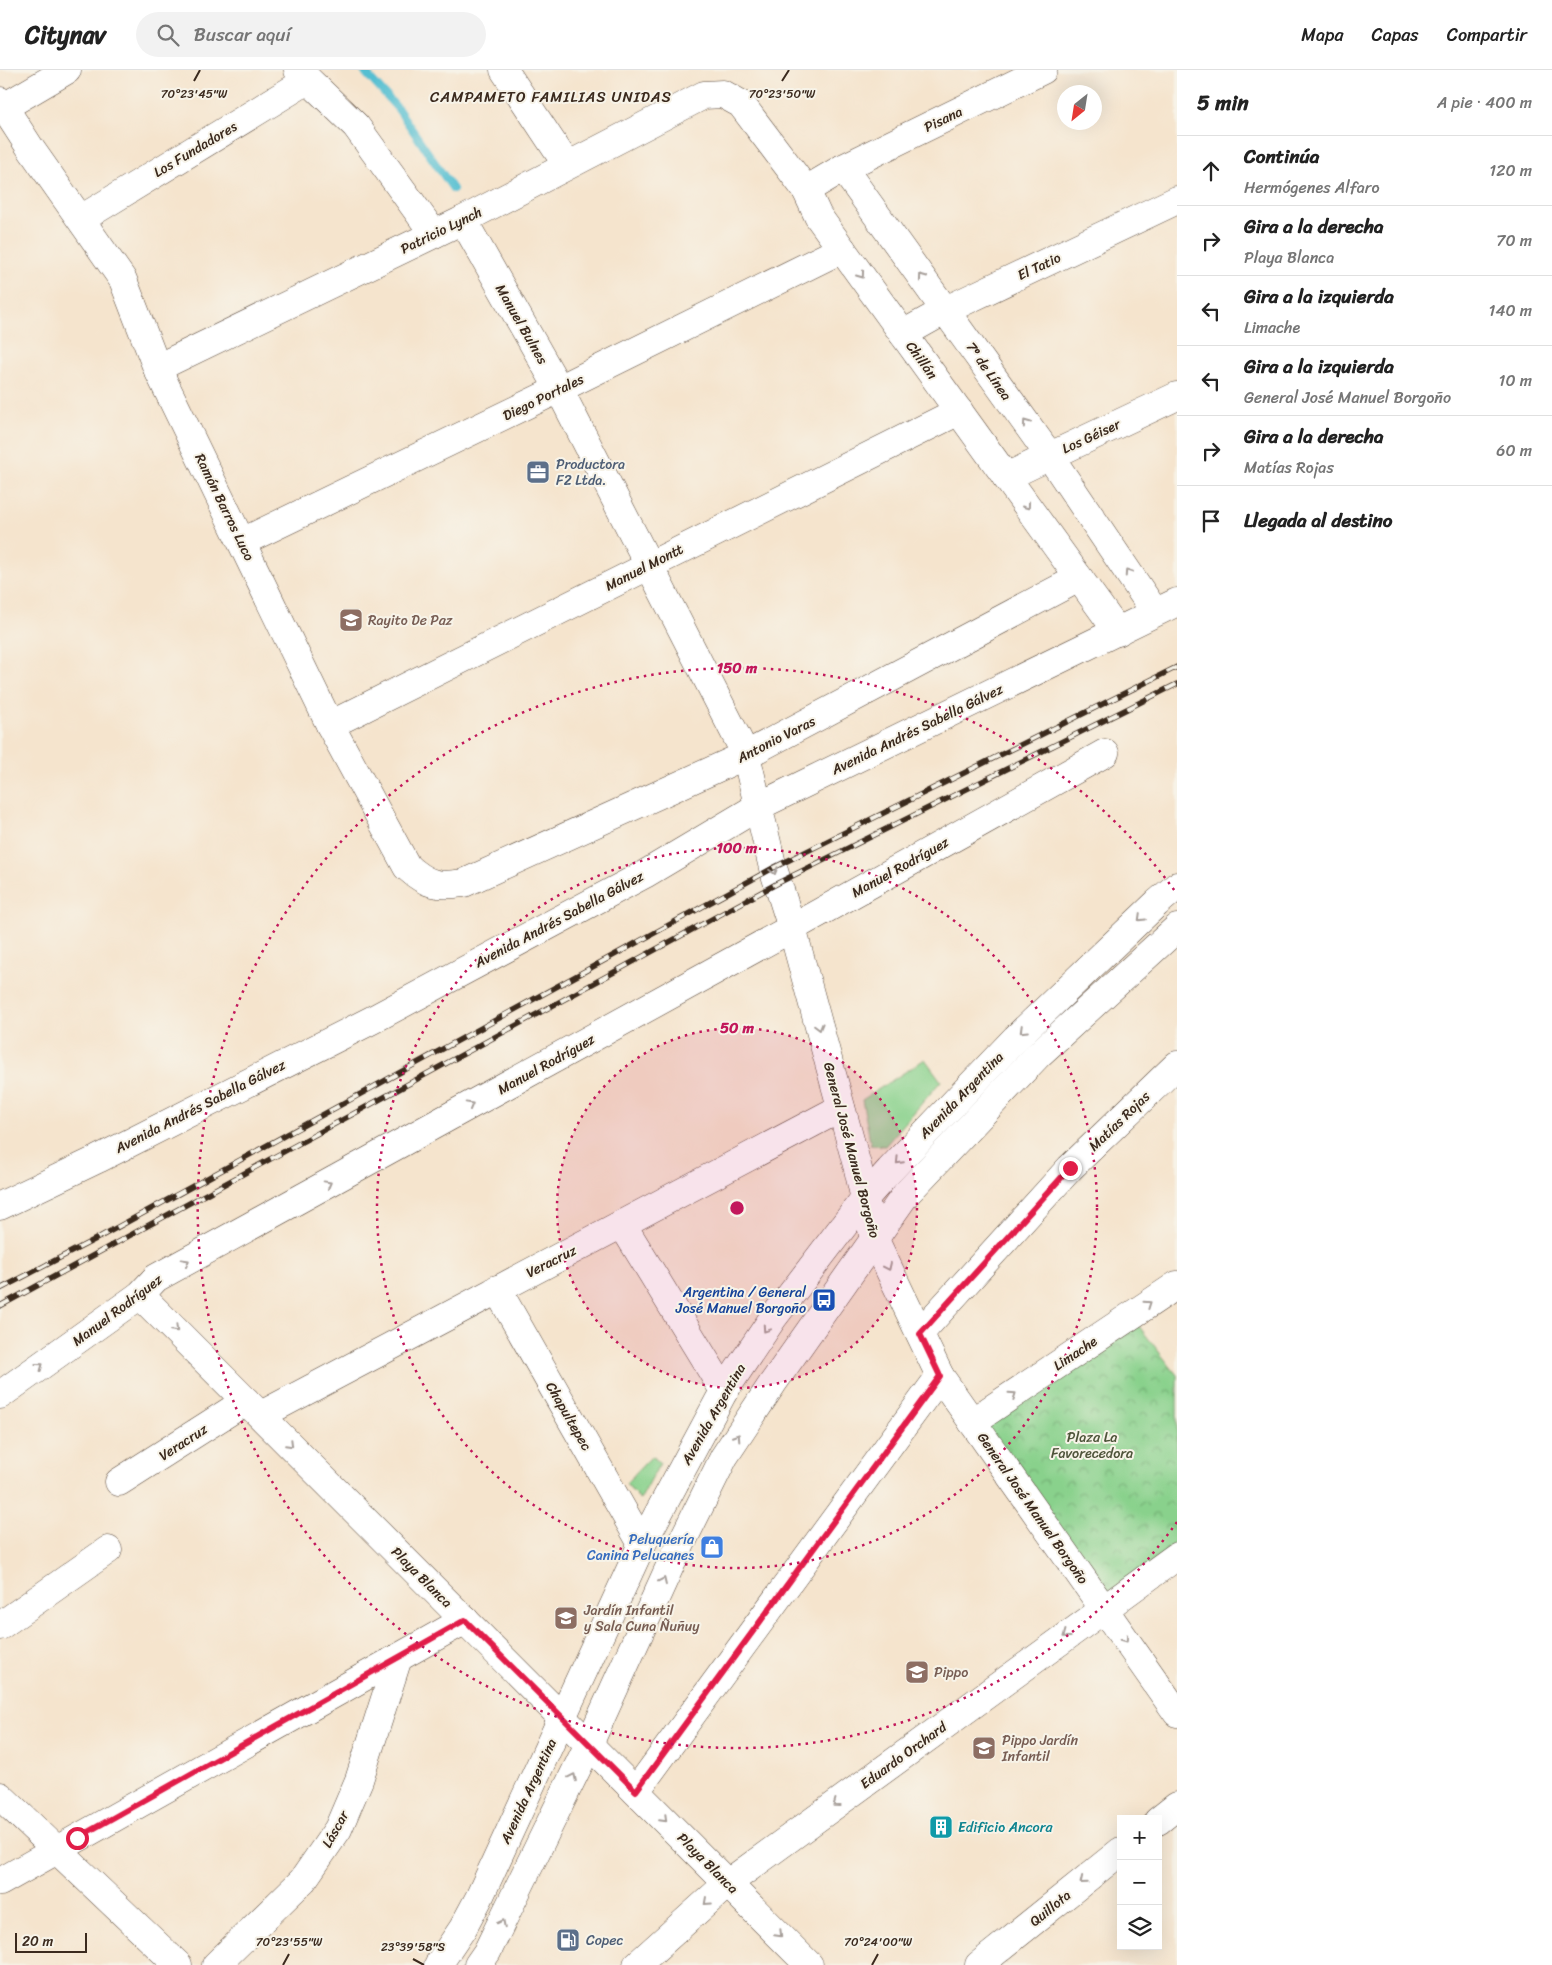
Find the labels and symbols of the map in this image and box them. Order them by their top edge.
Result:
text: 70°23'45"W [161,83,228,105]
text: 70°23'50"W [749,83,816,105]
district label: CAMPAMETO FAMILIAS UNIDAS [430,84,672,110]
north arrow [1057,85,1102,130]
street label: Pisana [920,99,967,140]
street label: Los Fundadores [149,114,242,184]
street label: Patricio Lynch [396,200,486,261]
street label: El Tatio [1013,245,1065,287]
one-way arrow [855,269,864,279]
one-way arrow [919,273,928,283]
street label: Manuel Bulnes [488,279,555,370]
street label: Chillán [899,336,944,385]
street label: 7º de Línea [959,337,1018,406]
street label: Diego Portales [498,367,589,428]
street label: Los Géiser [1058,411,1126,461]
one-way arrow [1023,419,1032,429]
street label: Ramón Barros Luco [188,449,261,565]
place label: Productora F2 Ltda. [556,452,625,493]
office icon: Productora F2 Ltda. [525,459,551,485]
one-way arrow [1021,501,1030,510]
street label: Manuel Montt [600,537,688,598]
one-way arrow [1125,568,1134,578]
school or university icon: Rayito De Paz [338,607,364,633]
place label: Rayito De Paz [368,608,453,633]
text: 150 m [717,655,758,681]
street label: Avenida Andrés Sabella Gálvez [826,677,1008,782]
street label: Antonio Varas [732,709,821,770]
street label: Manuel Rodríguez [847,830,954,905]
text: 100 m [717,835,758,861]
street label: Avenida Andrés Sabella Gálvez [469,864,649,975]
one-way arrow [769,866,779,874]
one-way arrow [1137,912,1146,921]
text: 50 m [720,1015,755,1041]
one-way arrow [813,1023,824,1031]
one-way arrow [1020,1025,1029,1034]
street label: Manuel Rodríguez [493,1027,600,1102]
street label: Avenida Argentina [912,1046,1010,1146]
street label: Avenida Andrés Sabella Gálvez [110,1052,290,1161]
street label: General José Manuel Borgoño [816,1059,887,1241]
street label: Matías Rojas [1082,1085,1157,1158]
one-way arrow [465,1102,474,1112]
one-way arrow [896,1155,905,1164]
route end [1059,1157,1082,1180]
one-way arrow [323,1180,332,1190]
centre of rings [728,1199,746,1217]
street label: Veracruz [521,1238,581,1285]
one-way arrow [180,1258,189,1268]
one-way arrow [882,1262,892,1271]
street label: Manuel Rodríguez [66,1268,168,1353]
place label: Argentina / General José Manuel Borgoño [675,1280,807,1321]
bus stop icon: Argentina / General José Manuel Borgoño [811,1287,837,1313]
one-way arrow [1142,1301,1152,1310]
one-way arrow [763,1323,772,1333]
one-way arrow [169,1324,178,1333]
street label: Limache [1048,1329,1103,1378]
street label: Avenida Argentina [674,1359,753,1471]
one-way arrow [34,1364,43,1372]
street label: Chapultepec [539,1377,599,1456]
one-way arrow [1007,1392,1017,1401]
street label: Veracruz [154,1417,213,1468]
park label: Plaza La Favorecedora [1051,1425,1133,1466]
street label: General José Manuel Borgoño [970,1427,1095,1590]
one-way arrow [731,1433,741,1442]
one-way arrow [284,1438,293,1447]
place label: Peluquería Canina Pelucanes [587,1527,695,1568]
shop icon: Peluquería Canina Pelucanes [699,1534,725,1560]
street label: Playa Blanca [385,1541,458,1614]
one-way arrow [657,1577,667,1586]
place label: Jardín Infantil y Sala Cuna Ñuñuy [583,1598,700,1639]
school or university icon: Jardín Infantil y Sala Cuna Ñuñuy [553,1605,579,1631]
one-way arrow [1063,1630,1072,1638]
one-way arrow [1119,1633,1128,1643]
school or university icon: Pippo [904,1659,930,1685]
place label: Pippo [934,1660,968,1685]
street label: Eduardo Orchard [854,1714,953,1796]
place label: Pippo Jardín Infantil [1001,1728,1078,1769]
street label: Avenida Argentina [493,1734,564,1849]
school or university icon: Pippo Jardín Infantil [971,1735,997,1761]
one-way arrow [567,1773,577,1782]
one-way arrow [832,1798,842,1807]
street label: Láscar [315,1805,357,1853]
one-way arrow [658,1814,667,1823]
building icon: Edificio Ancora [928,1814,954,1840]
place label: Edificio Ancora [958,1815,1053,1840]
route start [66,1827,89,1850]
street label: Playa Blanca [671,1827,744,1900]
one-way arrow [1080,1876,1089,1884]
street label: Quillota [1024,1884,1077,1933]
one-way arrow [704,1896,713,1905]
one-way arrow [496,1919,506,1928]
fuel station icon: Copec [555,1927,581,1953]
place label: Copec [586,1928,623,1953]
one-way arrow [773,1929,782,1938]
scale bar [15,1930,88,1953]
text: 70°23'55"W [256,1931,323,1953]
text: 70°24'00"W [844,1931,913,1953]
text: 23°39'58"S [381,1936,446,1958]

